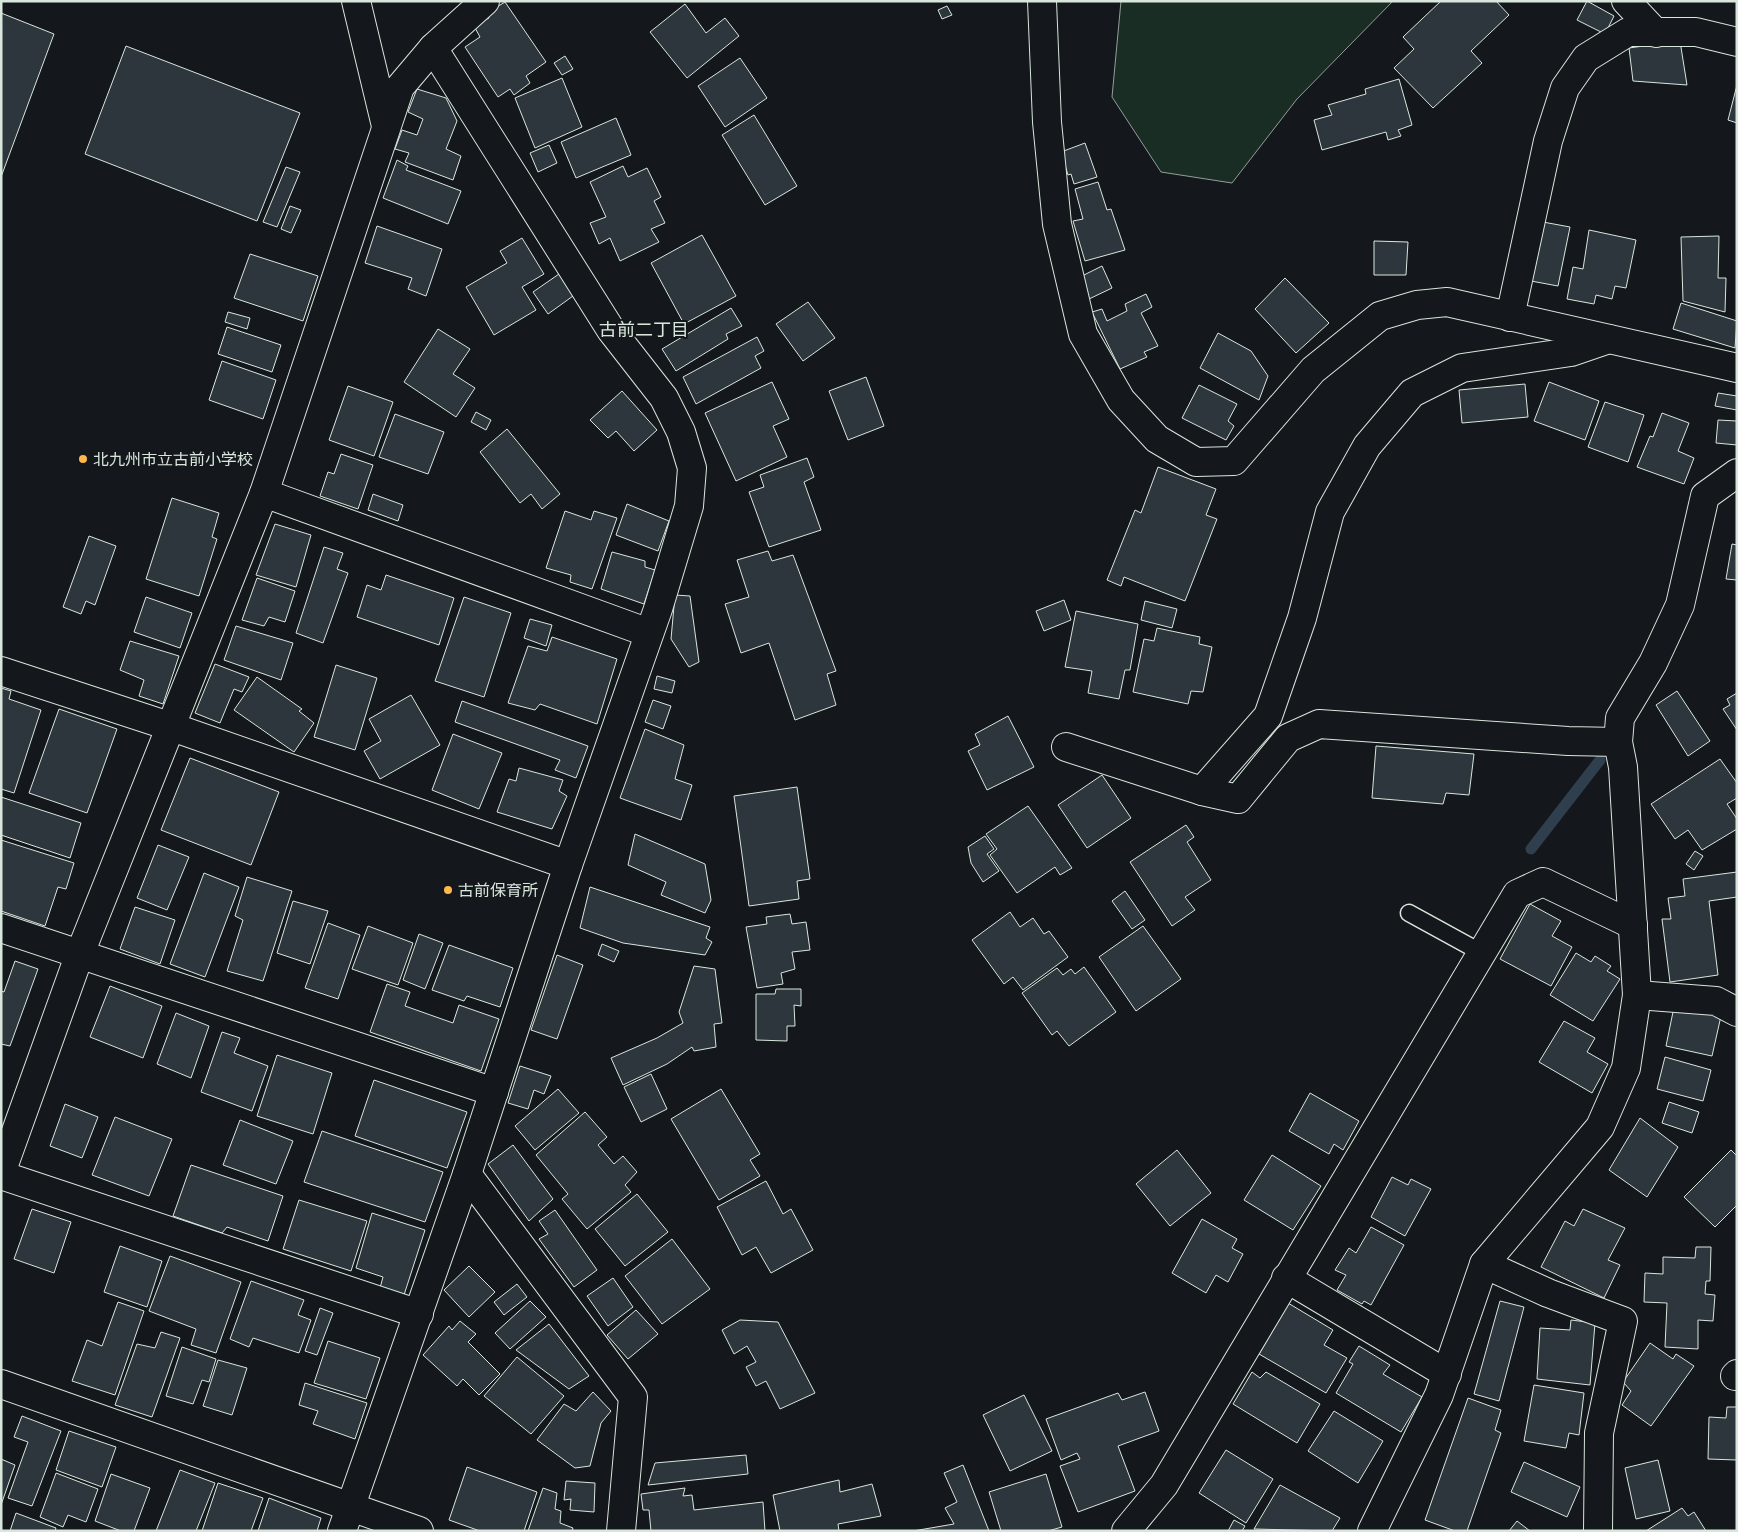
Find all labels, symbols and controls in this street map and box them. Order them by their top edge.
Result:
district label: 古前二丁目 [599,317,689,341]
place label: 北九州市立古前小学校 [93,448,253,470]
marker: 北九州市立古前小学校 [77,453,89,465]
place label: 古前保育所 [458,879,538,901]
marker: 古前保育所 [442,884,454,896]

